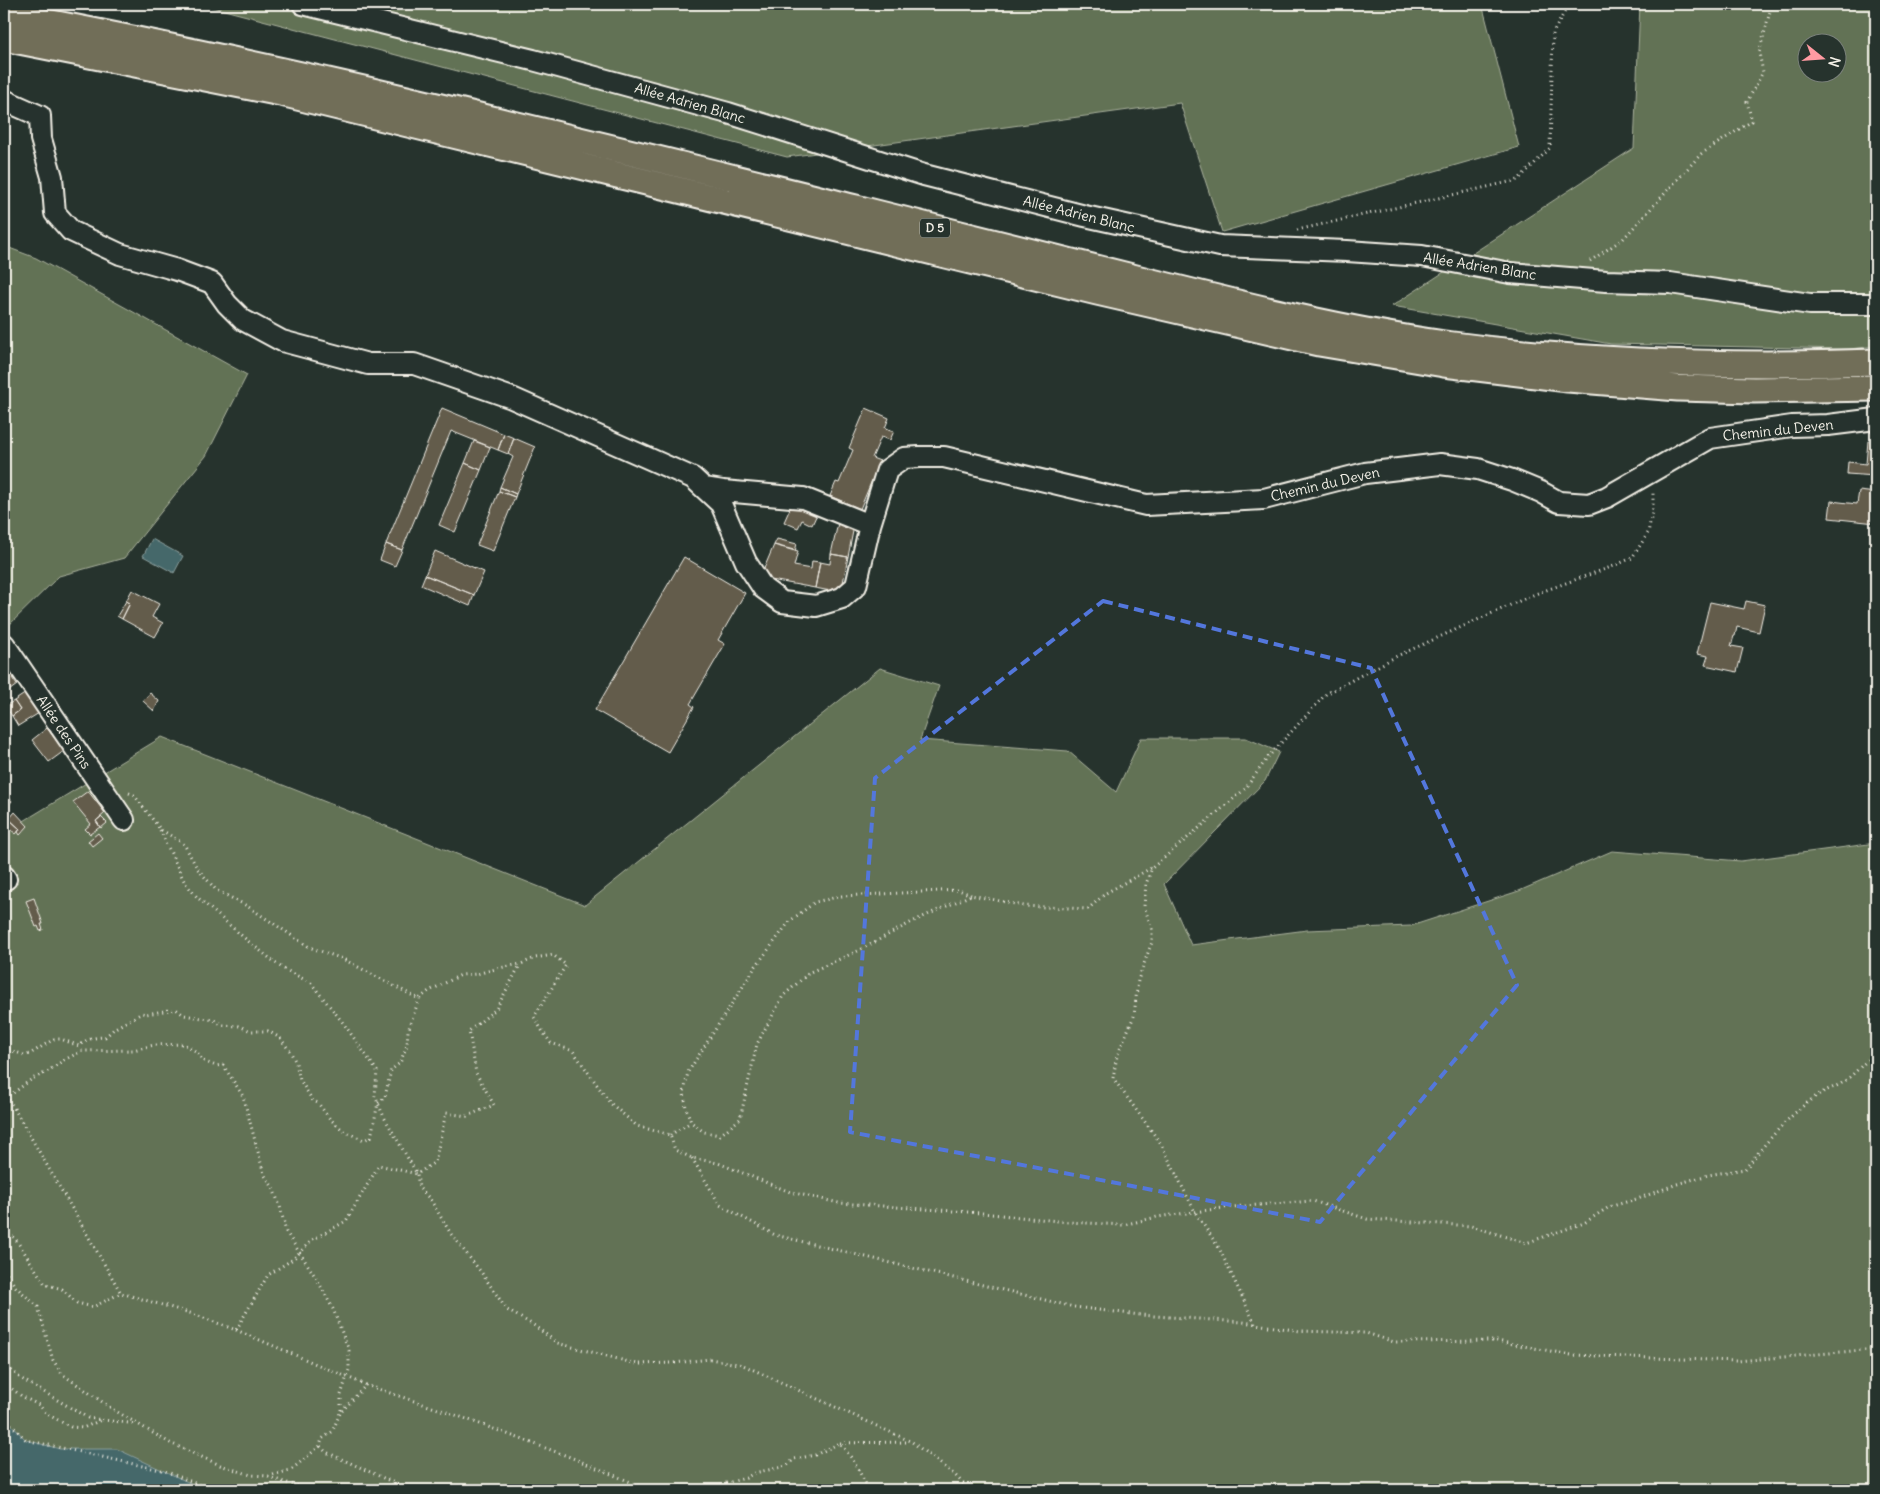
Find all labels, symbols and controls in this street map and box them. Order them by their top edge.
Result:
north arrow [1798,32,1848,82]
text: N [1824,55,1844,69]
street label: Allée Adrien Blanc [633,79,747,127]
street label: Allée Adrien Blanc [1021,191,1137,237]
road number: D 5 [920,218,950,238]
street label: Allée Adrien Blanc [1422,248,1538,284]
street label: Chemin du Deven [1722,415,1834,445]
street label: Chemin du Deven [1269,463,1381,505]
street label: Allée des Pins [33,692,95,772]

